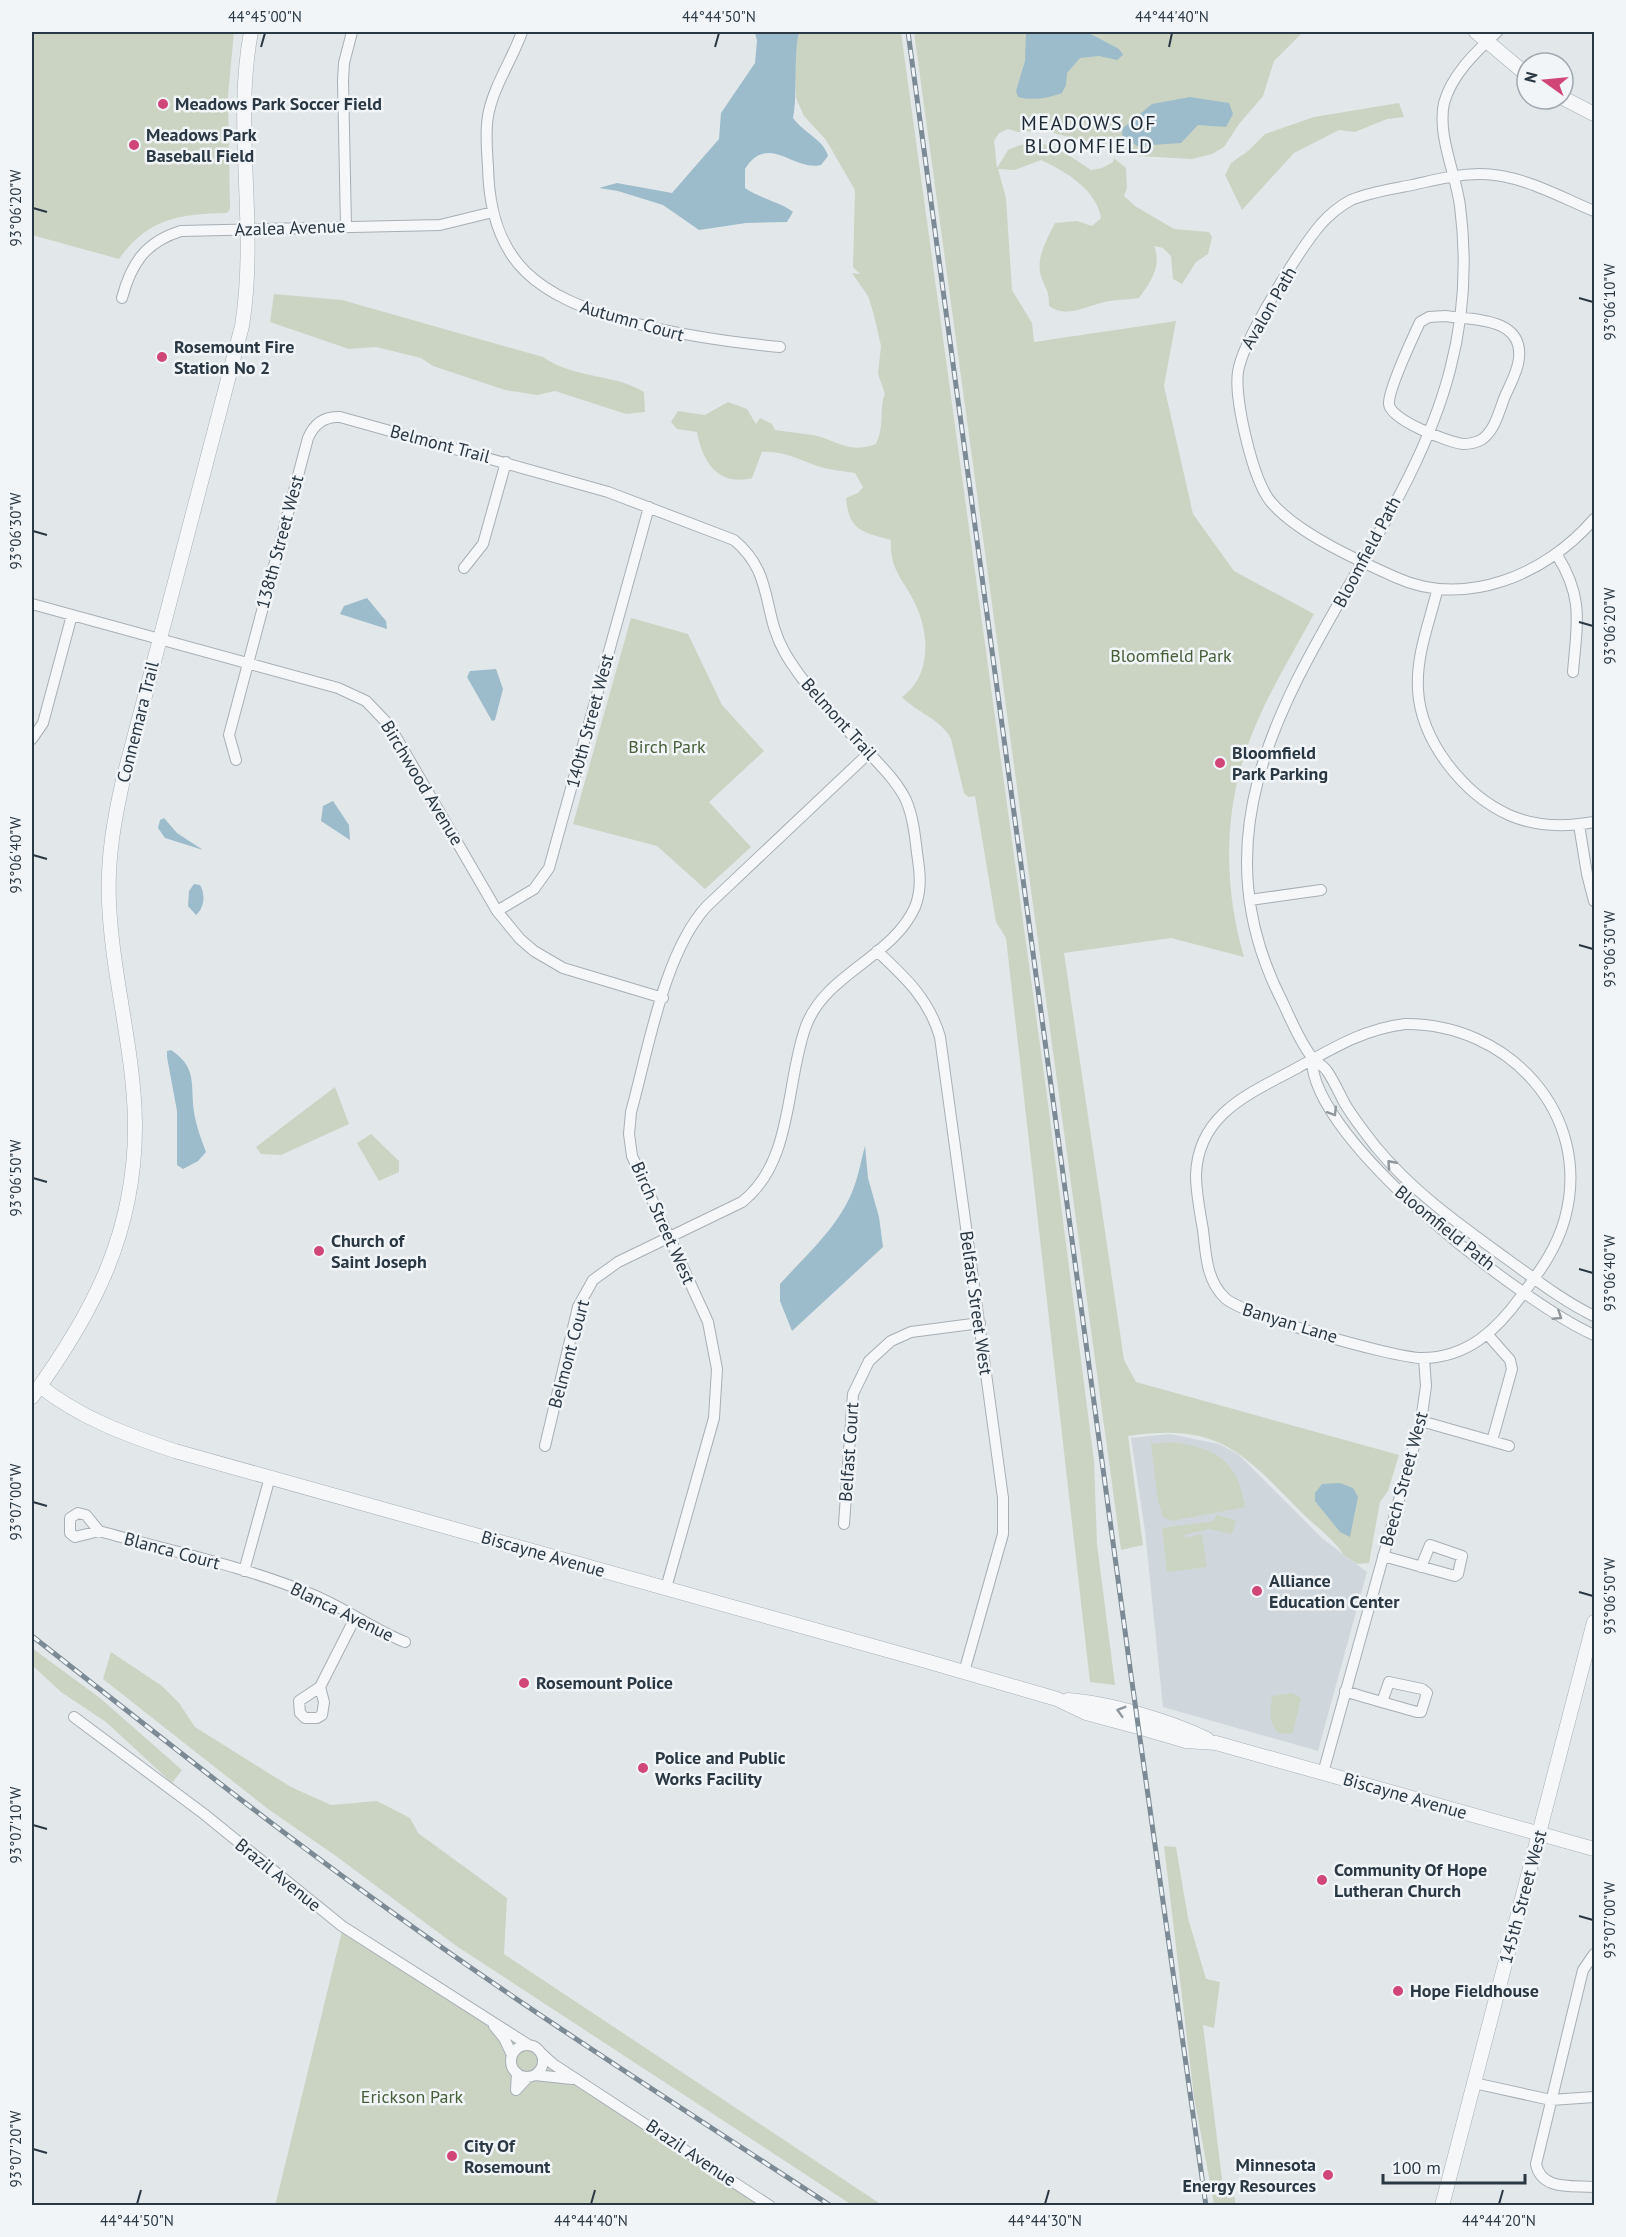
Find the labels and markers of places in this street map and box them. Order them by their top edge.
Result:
place label: Meadows Park Soccer Field [175,92,382,115]
marker: Meadows Park Soccer Field [156,97,170,111]
place label: Meadows Park Baseball Field [146,123,257,167]
marker: Meadows Park Baseball Field [127,138,141,152]
place label: Rosemount Fire Station No 2 [174,335,294,379]
marker: Rosemount Fire Station No 2 [155,350,169,364]
place label: Bloomfield Park Parking [1232,741,1328,785]
marker: Bloomfield Park Parking [1213,756,1227,770]
place label: Church of Saint Joseph [331,1229,427,1273]
marker: Church of Saint Joseph [312,1244,326,1258]
place label: Alliance Education Center [1269,1569,1400,1613]
marker: Alliance Education Center [1250,1584,1264,1598]
place label: Rosemount Police [536,1671,673,1694]
marker: Rosemount Police [517,1676,531,1690]
place label: Police and Public Works Facility [655,1746,786,1790]
marker: Police and Public Works Facility [636,1761,650,1775]
place label: Community Of Hope Lutheran Church [1334,1858,1487,1902]
marker: Community Of Hope Lutheran Church [1315,1873,1329,1887]
place label: Hope Fieldhouse [1410,1979,1539,2002]
marker: Hope Fieldhouse [1391,1984,1405,1998]
place label: City Of Rosemount [464,2134,551,2178]
marker: City Of Rosemount [445,2149,459,2163]
place label: Minnesota Energy Resources [1183,2153,1316,2197]
marker: Minnesota Energy Resources [1321,2168,1335,2182]

